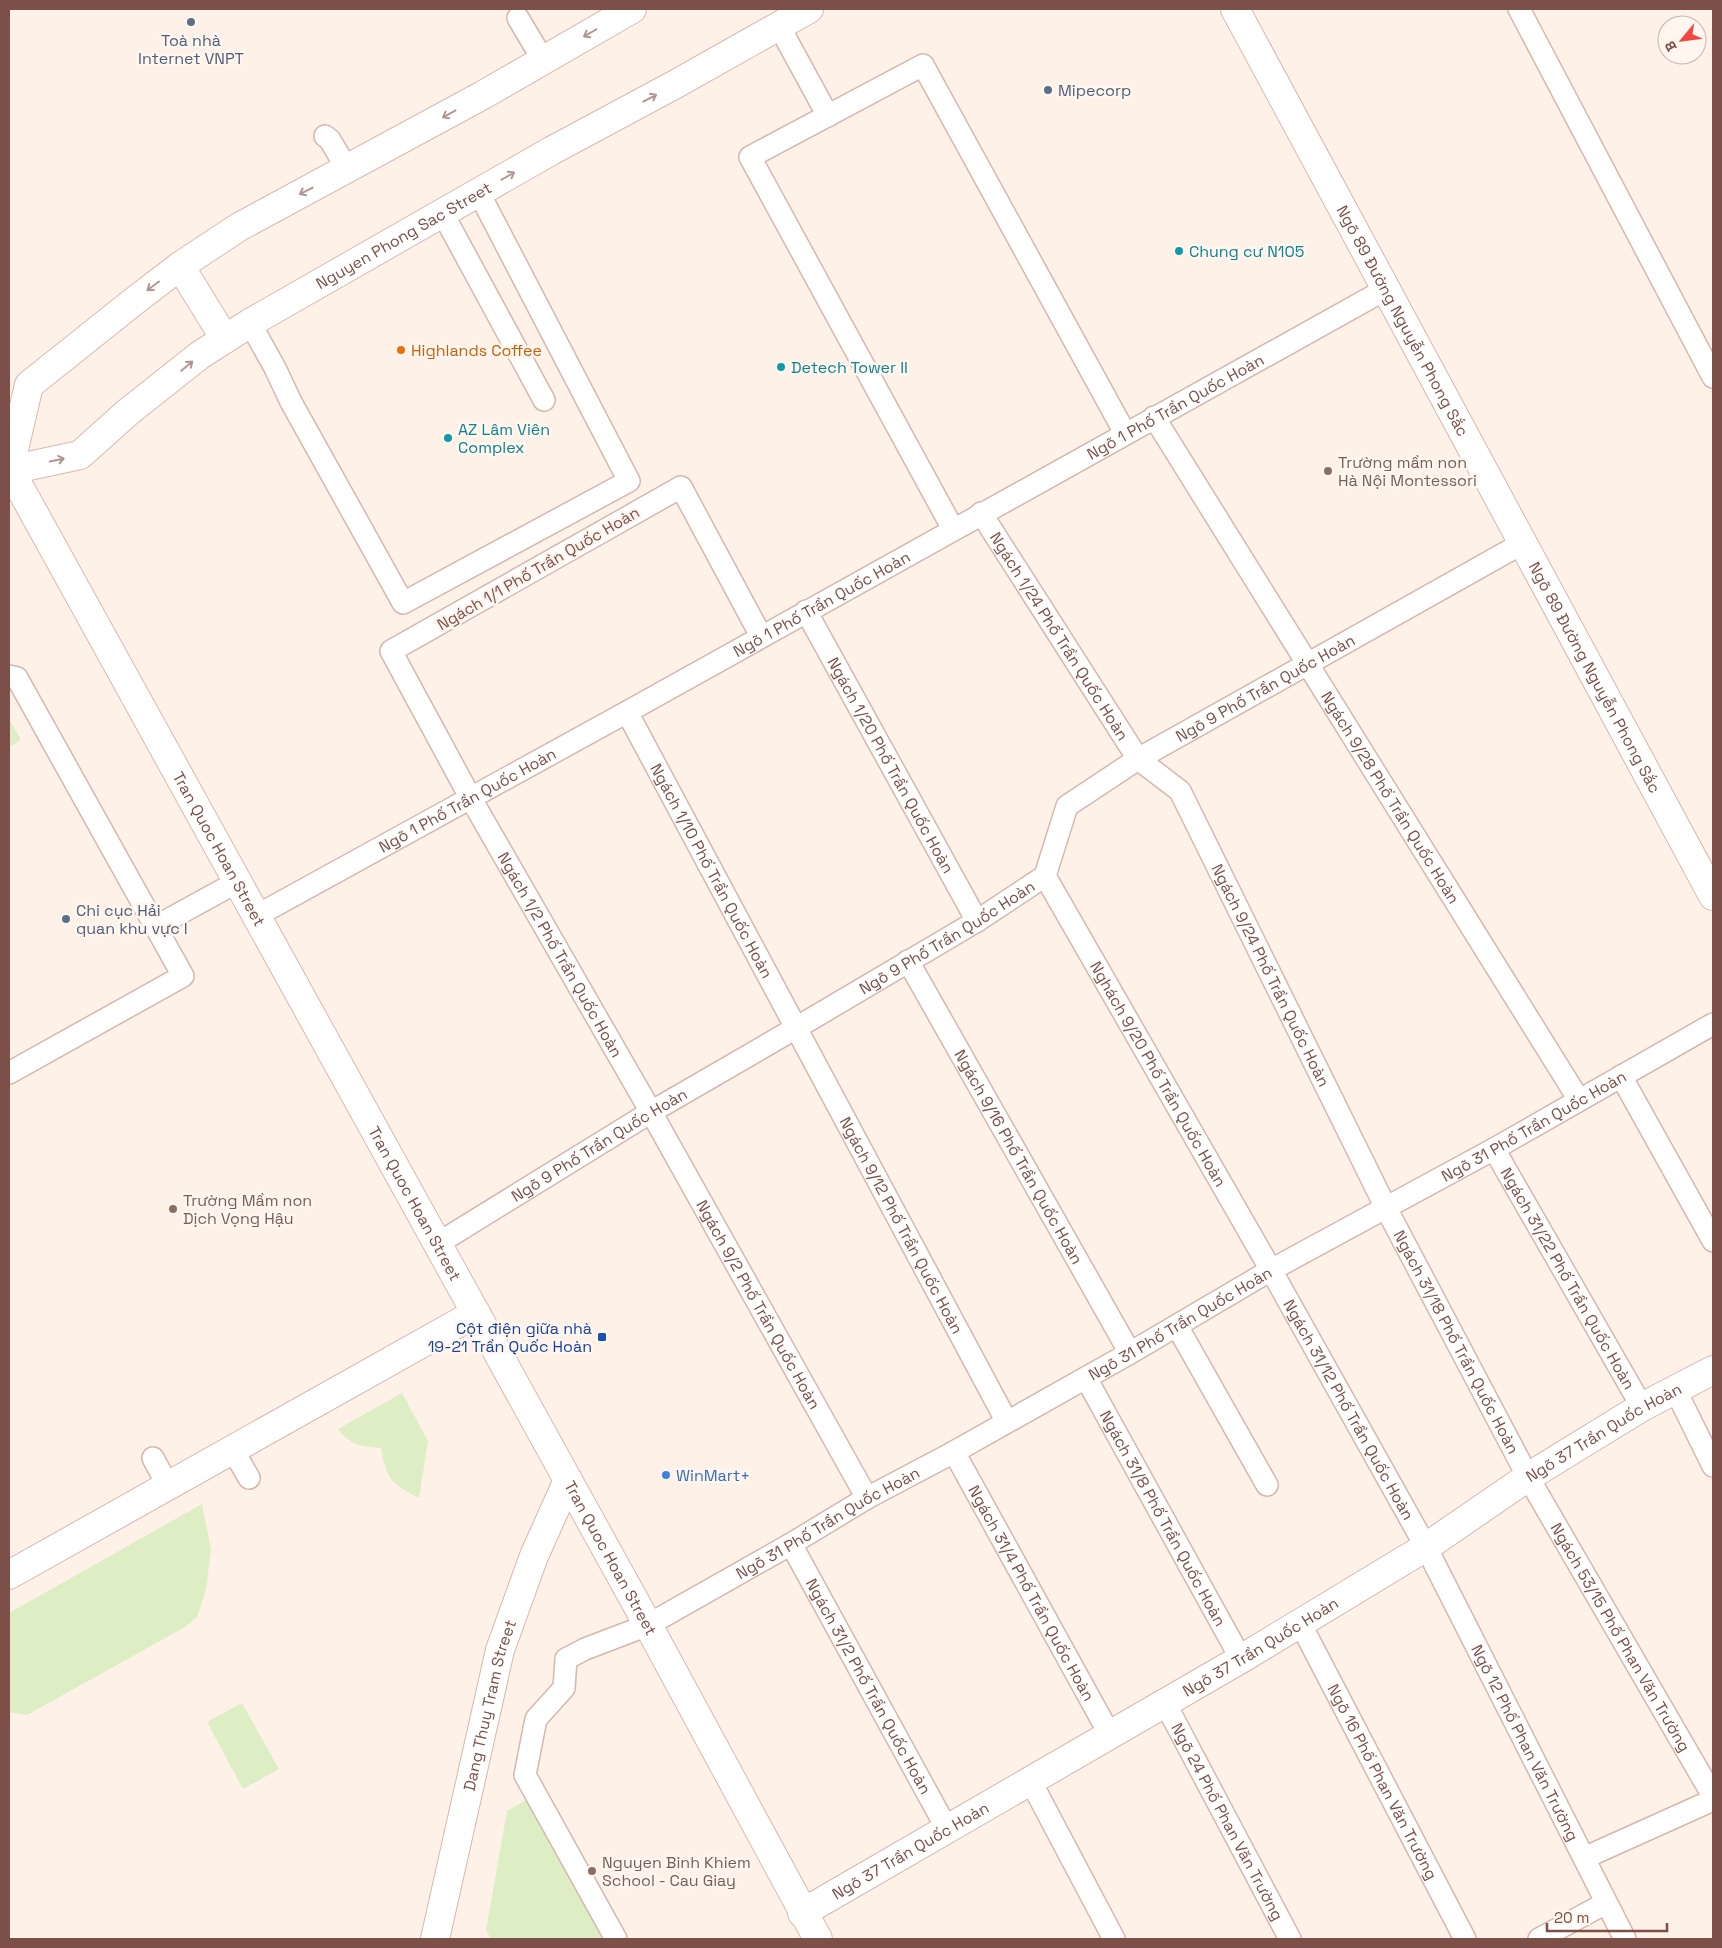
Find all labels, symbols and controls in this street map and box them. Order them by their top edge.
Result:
north arrow [1657,15,1707,65]
marker: Toà nhà Internet VNPT [185,16,197,28]
one-way arrow [583,28,597,38]
place label: Toà nhà Internet VNPT [138,30,244,69]
text: B [1661,38,1681,55]
place label: Mipecorp [1058,80,1131,101]
marker: Mipecorp [1042,84,1054,96]
one-way arrow [642,93,657,102]
one-way arrow [442,109,456,119]
one-way arrow [500,171,514,181]
street label: Nguyen Phong Sac Street [312,177,495,294]
one-way arrow [298,186,313,196]
street label: Ngõ 89 Đường Nguyễn Phong Sắc [1332,202,1473,440]
place label: Chung cư N105 [1189,241,1304,262]
marker: Chung cư N105 [1173,245,1185,257]
one-way arrow [146,281,160,291]
place label: Highlands Coffee [411,340,542,361]
marker: Highlands Coffee [395,344,407,356]
street label: Ngõ 1 Phố Trần Quốc Hoàn [1083,349,1268,465]
place label: Detech Tower II [791,357,908,378]
one-way arrow [180,360,193,371]
marker: Detech Tower II [775,361,787,373]
place label: AZ Lâm Viên Complex [458,419,550,458]
marker: AZ Lâm Viên Complex [442,432,454,444]
place label: Trường mầm non Hà Nội Montessori [1338,452,1477,491]
one-way arrow [49,455,65,464]
marker: Trường mầm non Hà Nội Montessori [1322,465,1334,477]
street label: Ngách 1/1 Phố Trần Quốc Hoàn [433,502,643,635]
street label: Ngách 1/24 Phố Trần Quốc Hoàn [985,528,1133,744]
street label: Ngõ 1 Phố Trần Quốc Hoàn [729,546,914,662]
street label: Ngõ 89 Đường Nguyễn Phong Sắc [1524,558,1665,797]
street label: Ngõ 9 Phố Trần Quốc Hoàn [1172,629,1359,747]
street label: Ngách 1/20 Phố Trần Quốc Hoàn [823,654,959,877]
street label: Ngách 9/28 Phố Trần Quốc Hoàn [1316,687,1464,908]
street label: Ngõ 1 Phố Trần Quốc Hoàn [375,743,560,858]
street label: Ngách 1/10 Phố Trần Quốc Hoàn [645,760,778,982]
street label: Tran Quoc Hoan Street [168,768,270,930]
street label: Ngách 1/2 Phố Trần Quốc Hoàn [493,848,627,1061]
street label: Ngách 9/24 Phố Trần Quốc Hoàn [1207,860,1334,1090]
street label: Ngõ 9 Phố Trần Quốc Hoàn [855,876,1039,999]
place label: Chi cục Hải quan khu vực I [76,900,188,939]
marker: Chi cục Hải quan khu vực I [60,913,72,925]
street label: Nghách 9/20 Phố Trần Quốc Hoàn [1085,957,1231,1191]
street label: Ngách 9/16 Phố Trần Quốc Hoàn [949,1046,1088,1268]
street label: Ngõ 31 Phố Trần Quốc Hoàn [1438,1066,1630,1187]
street label: Ngõ 9 Phố Trần Quốc Hoàn [507,1083,691,1207]
street label: Ngách 9/12 Phố Trần Quốc Hoàn [835,1113,968,1338]
street label: Tran Quoc Hoan Street [363,1122,466,1285]
street label: Ngách 31/22 Phố Trần Quốc Hoàn [1496,1164,1640,1393]
place label: Trường Mầm non Dịch Vọng Hậu [183,1190,312,1229]
street label: Ngách 9/2 Phố Trần Quốc Hoàn [691,1196,825,1413]
marker: Trường Mầm non Dịch Vọng Hậu [167,1203,179,1215]
street label: Ngách 31/18 Phố Trần Quốc Hoàn [1389,1227,1524,1457]
street label: Ngõ 31 Phố Trần Quốc Hoàn [1085,1262,1276,1385]
street label: Ngách 31/12 Phố Trần Quốc Hoàn [1278,1296,1419,1524]
place label: Cột điện giữa nhà 19-21 Trần Quốc Hoàn [428,1318,592,1357]
marker: Cột điện giữa nhà 19-21 Trần Quốc Hoàn [596,1331,608,1343]
street label: Ngõ 37 Trần Quốc Hoàn [1522,1378,1685,1487]
street label: Ngách 31/8 Phố Trần Quốc Hoàn [1095,1407,1231,1630]
street label: Ngõ 31 Phố Trần Quốc Hoàn [732,1462,923,1584]
place label: WinMart+ [676,1465,750,1486]
marker: WinMart+ [660,1469,672,1481]
street label: Tran Quoc Hoan Street [559,1477,662,1639]
street label: Ngách 31/4 Phố Trần Quốc Hoàn [963,1482,1099,1705]
street label: Ngách 53/15 Phố Phan Văn Trường [1546,1519,1695,1756]
street label: Ngách 31/2 Phố Trần Quốc Hoàn [801,1575,936,1798]
street label: Ngõ 37 Trần Quốc Hoàn [1179,1593,1342,1702]
street label: Dang Thuy Tram Street [459,1617,521,1793]
street label: Ngõ 12 Phố Phan Văn Trường [1466,1641,1584,1845]
street label: Ngõ 16 Phố Phan Văn Trường [1323,1680,1442,1883]
street label: Ngõ 24 Phố Phan Văn Trường [1166,1719,1288,1924]
street label: Ngõ 37 Trần Quốc Hoàn [828,1797,993,1904]
place label: Nguyen Binh Khiem School - Cau Giay [602,1852,751,1891]
marker: Nguyen Binh Khiem School - Cau Giay [586,1865,598,1877]
scale bar [1547,1900,1667,1932]
text: 20 m [1554,1908,1589,1927]

